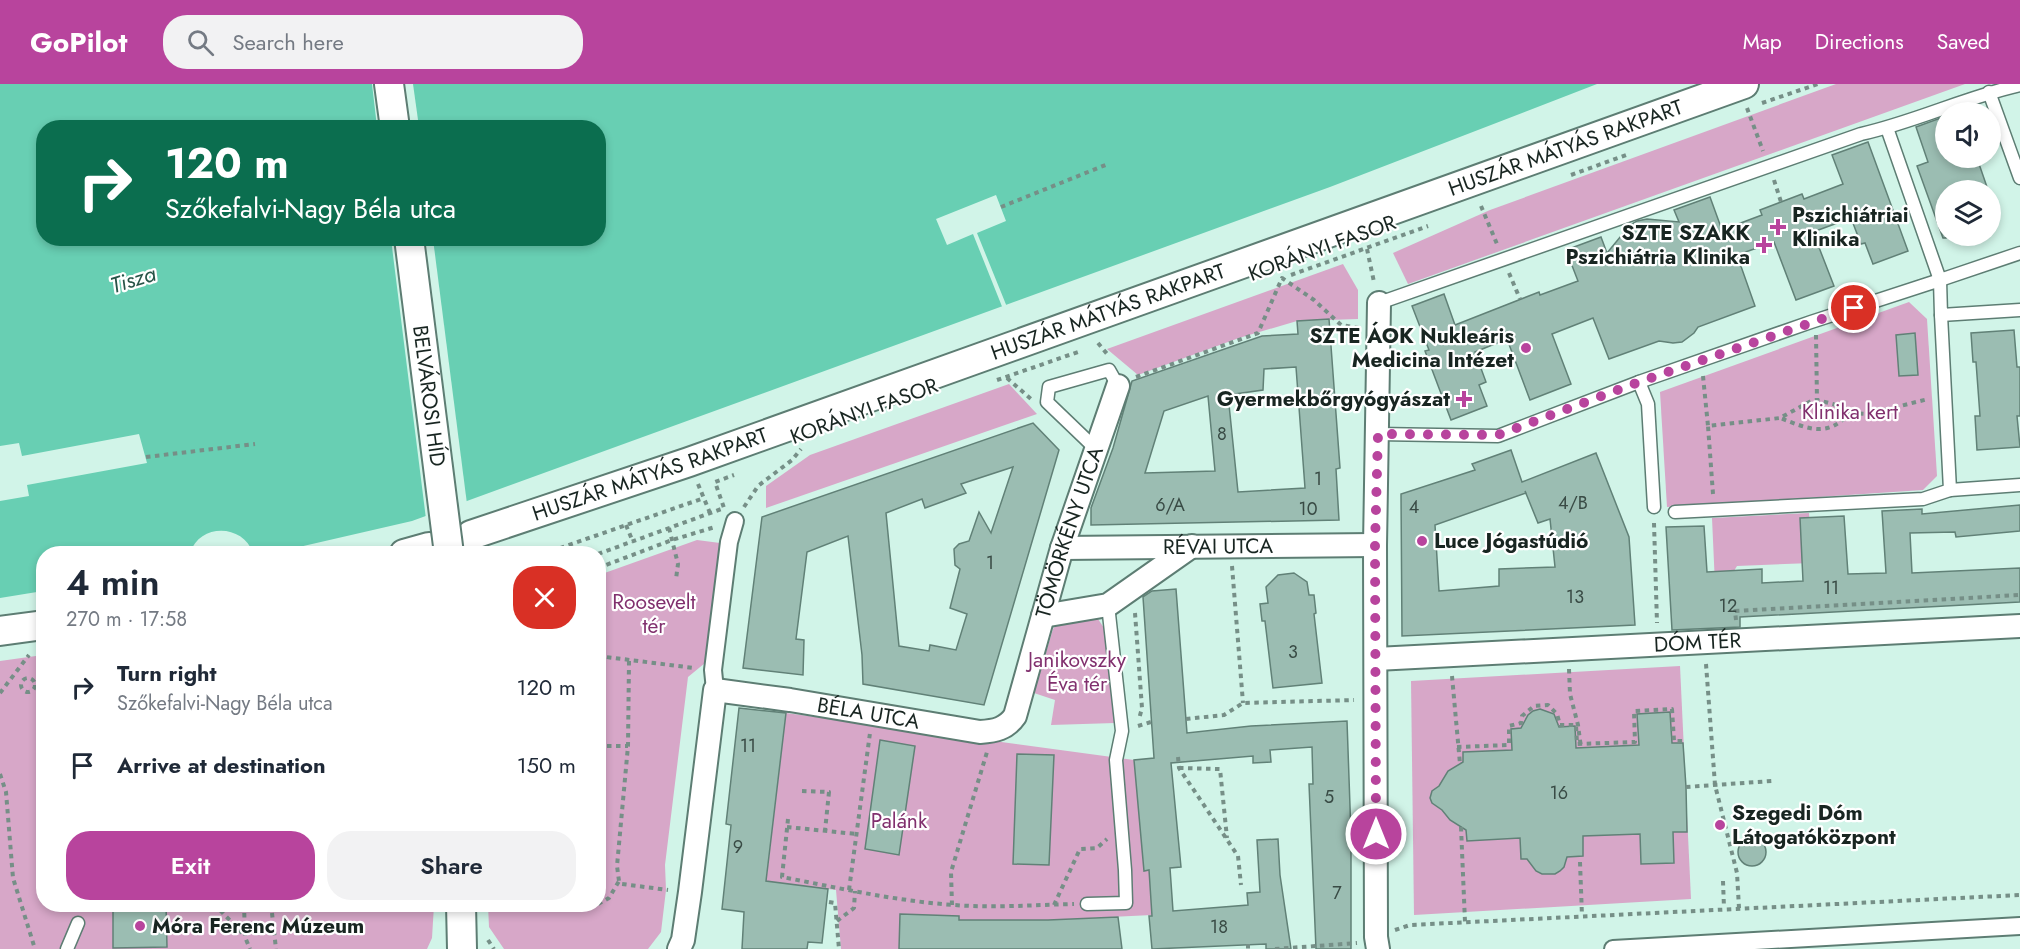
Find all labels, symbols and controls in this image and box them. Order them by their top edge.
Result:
search box [163,15,583,69]
text: GoPilot [30,22,127,63]
icon: search [184,26,217,59]
text: Search here [232,26,344,58]
text: Map [1743,27,1782,57]
text: Directions [1815,27,1904,57]
text: Saved [1937,27,1990,57]
street label: HUSZÁR MÁTYÁS RAKPART [1444,92,1687,204]
map controls [1935,102,2001,246]
button: sound [1935,102,2001,168]
text: 120 m [165,133,289,194]
icon: right [66,144,144,222]
button: layers [1935,180,2001,246]
text: Szőkefalvi-Nagy Béla utca [165,189,456,228]
place label: Pszichiátriai Klinika [1792,200,1909,254]
street label: KORÁNYI FASOR [1244,207,1400,289]
place label: SZTE SZAKK Pszichiátria Klinika [1565,218,1750,272]
marker: Pszichiátriai Klinika [1769,218,1787,236]
marker: SZTE SZAKK Pszichiátria Klinika [1755,236,1773,254]
street label: HUSZÁR MÁTYÁS RAKPART [987,256,1230,368]
water label: Tisza [106,257,160,301]
pin [1828,282,1879,333]
icon: arrive [1837,291,1870,324]
place label: SZTE ÁOK Nukleáris Medicina Intézet [1309,321,1514,375]
street label: BELVÁROSI HÍD [405,323,453,468]
marker: SZTE ÁOK Nukleáris Medicina Intézet [1519,341,1533,355]
street label: KORÁNYI FASOR [786,370,942,452]
place label: Gyermekbőrgyógyászat [1217,384,1450,414]
marker: Gyermekbőrgyógyászat [1455,390,1473,408]
park label: Klinika kert [1802,397,1898,427]
street label: HUSZÁR MÁTYÁS RAKPART [528,420,772,528]
house number: 8 [1217,421,1227,447]
street label: TÖMÖRKÉNY UTCA [1028,442,1111,621]
house number: 1 [1314,466,1322,492]
house number: 4/B [1558,490,1588,516]
house number: 6/A [1155,492,1185,518]
house number: 4 [1409,494,1419,520]
house number: 10 [1299,496,1318,522]
place label: Luce Jógastúdió [1434,526,1588,556]
street label: RÉVAI UTCA [1163,531,1273,562]
marker: Luce Jógastúdió [1415,534,1429,548]
house number: 1 [986,550,994,576]
text: 4 min [66,556,160,608]
button: close [513,566,576,629]
house number: 11 [1823,575,1839,601]
house number: 13 [1566,584,1584,610]
park label: Roosevelt tér [612,587,696,641]
house number: 12 [1719,593,1737,619]
text: 270 m · 17:58 [66,605,187,634]
street label: DÓM TÉR [1653,625,1742,660]
house number: 3 [1288,639,1298,665]
park label: Janikovszky Éva tér [1025,645,1127,699]
text: Turn right [117,657,217,689]
icon: right [66,671,99,704]
text: 120 m [517,671,576,703]
text: Szőkefalvi-Nagy Béla utca [117,689,333,718]
street label: BÉLA UTCA [815,690,922,737]
house number: 11 [740,733,756,759]
icon: arrive [66,749,99,782]
text: Arrive at destination [117,749,326,781]
text: 150 m [517,749,576,781]
house number: 16 [1550,780,1568,806]
house number: 5 [1324,784,1334,810]
place label: Szegedi Dóm Látogatóközpont [1732,798,1896,852]
position arrow [1344,802,1408,866]
park label: Palánk [871,806,928,836]
marker: Szegedi Dóm Látogatóközpont [1713,818,1727,832]
button: Exit [66,831,315,900]
button: Share [327,831,576,900]
house number: 9 [733,834,743,860]
house number: 7 [1332,880,1342,906]
place label: Móra Ferenc Múzeum [152,911,364,941]
house number: 18 [1210,914,1228,940]
marker: Móra Ferenc Múzeum [133,919,147,933]

